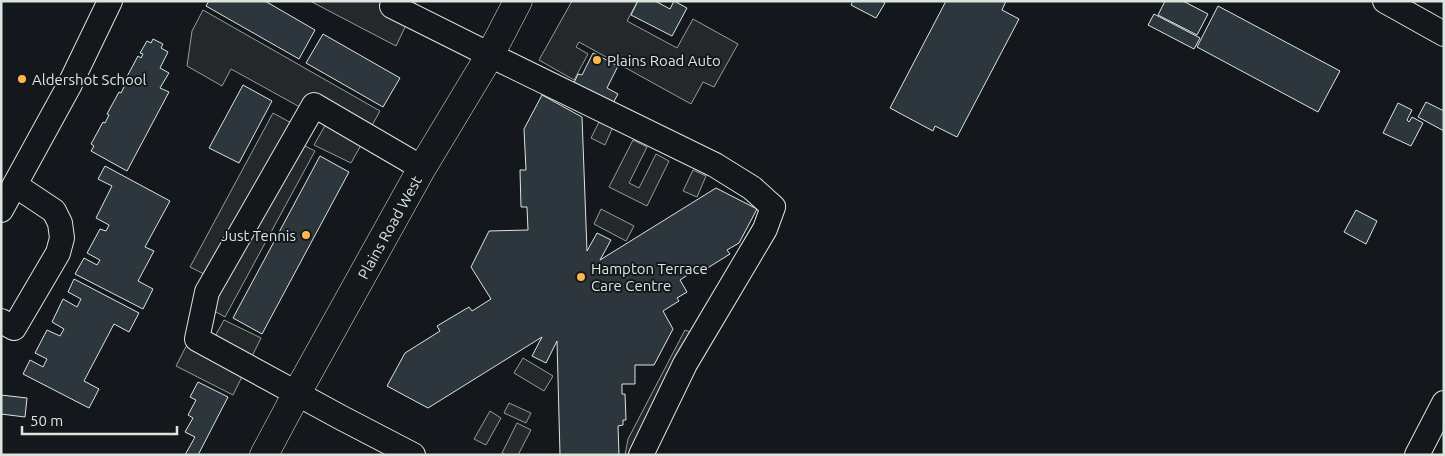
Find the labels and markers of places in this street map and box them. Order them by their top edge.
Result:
place label: Plains Road Auto [607,52,721,69]
marker: Plains Road Auto [591,54,603,66]
place label: Aldershot School [32,71,147,88]
marker: Aldershot School [16,73,28,85]
place label: Just Tennis [221,227,296,244]
marker: Just Tennis [300,229,312,241]
place label: Hampton Terrace Care Centre [591,260,708,294]
marker: Hampton Terrace Care Centre [575,271,587,283]

